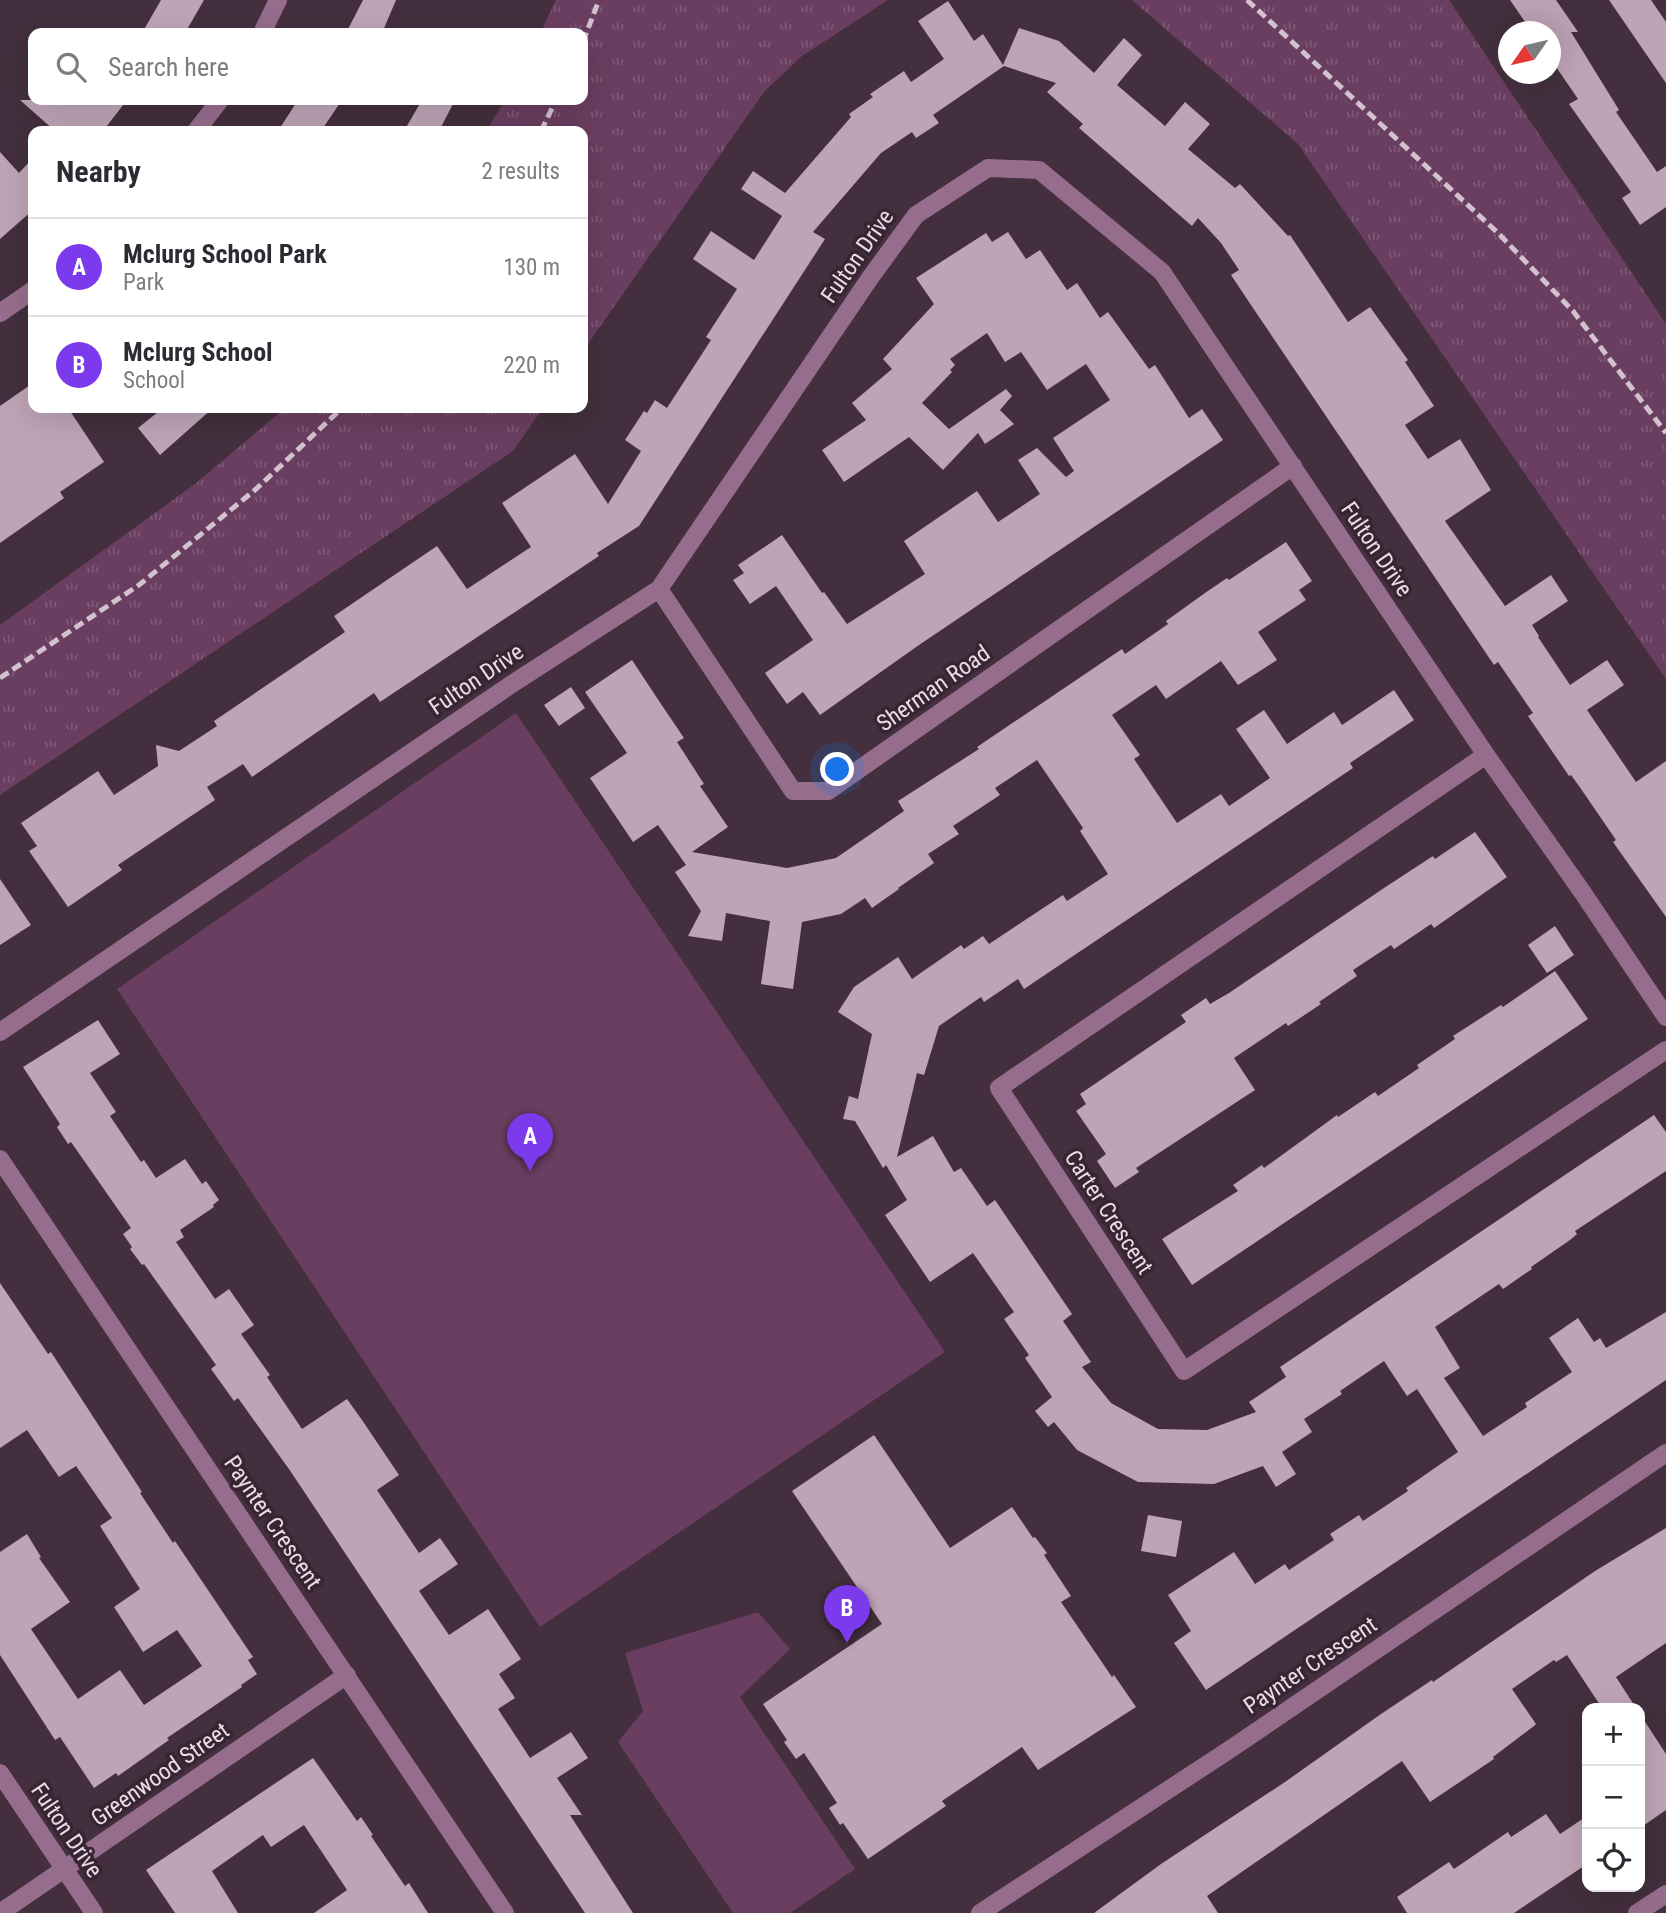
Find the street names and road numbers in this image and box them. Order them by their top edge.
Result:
street label: Fulton Drive [815,204,899,308]
street label: Fulton Drive [1335,497,1418,601]
street label: Fulton Drive [424,638,528,721]
street label: Sherman Road [872,640,995,737]
street label: Carter Crescent [1059,1145,1159,1279]
street label: Paynter Crescent [218,1451,327,1594]
street label: Paynter Crescent [1239,1611,1382,1720]
street label: Greenwood Street [86,1717,234,1832]
street label: Fulton Drive [25,1778,108,1882]

